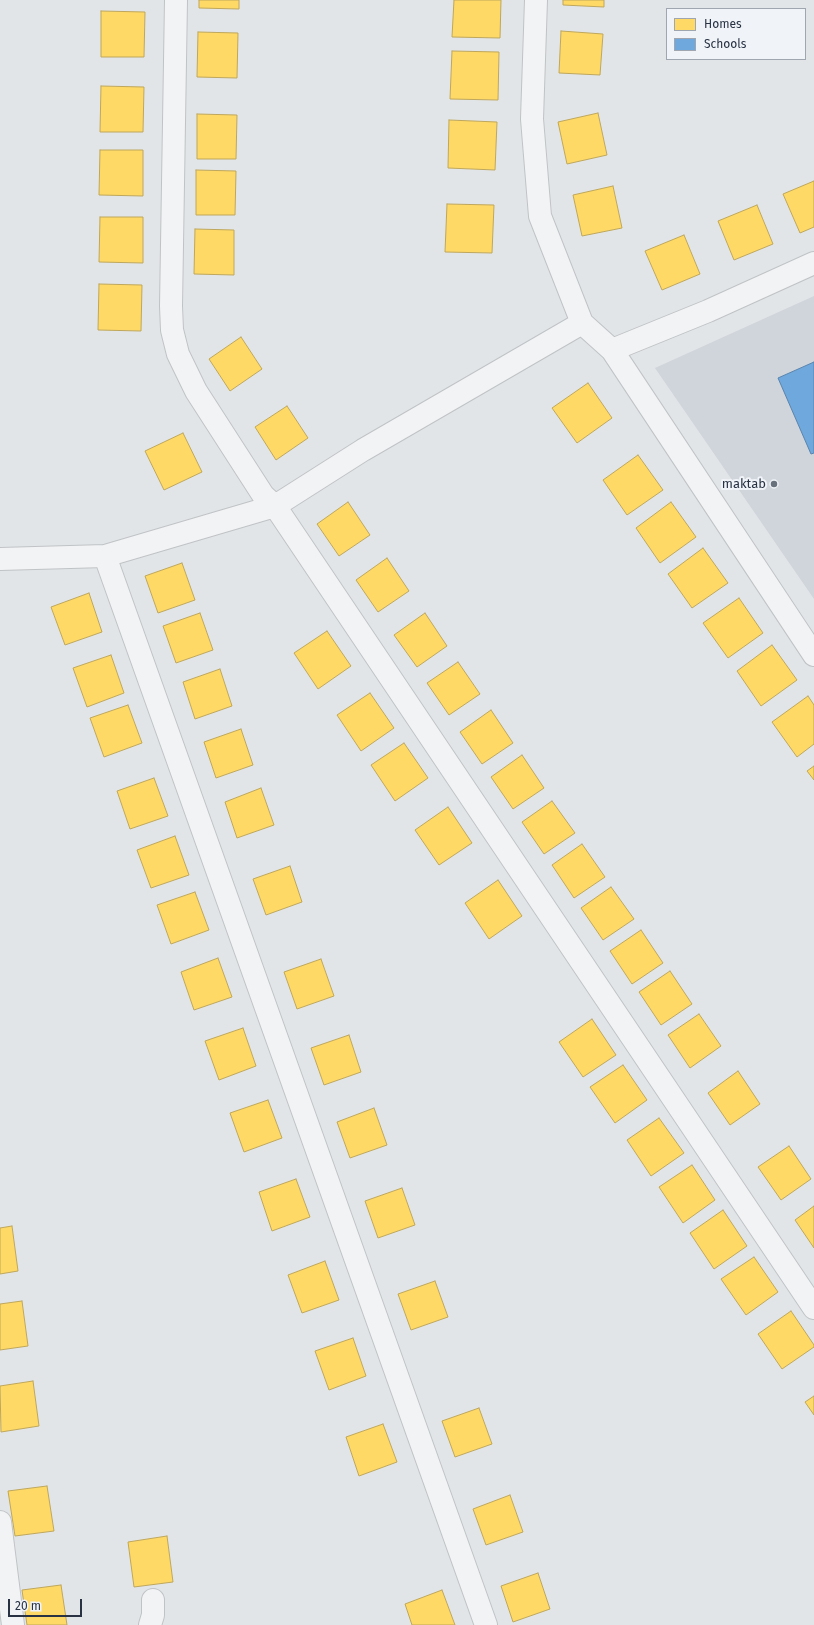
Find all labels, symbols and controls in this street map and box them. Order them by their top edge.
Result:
legend [666,8,806,60]
text: Homes [704,17,742,31]
text: Schools [704,37,746,51]
place label: maktab [722,476,766,492]
marker: maktab [769,479,779,489]
scale bar [10,1591,84,1617]
text: 20 m [15,1599,41,1613]

